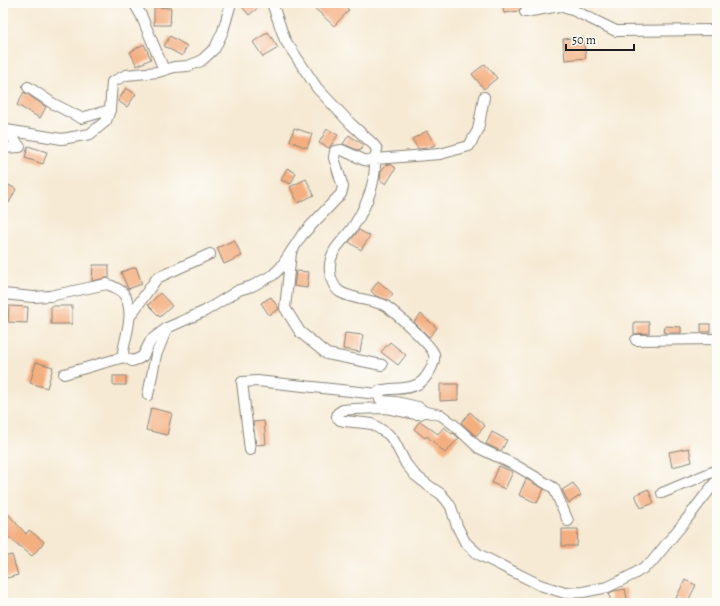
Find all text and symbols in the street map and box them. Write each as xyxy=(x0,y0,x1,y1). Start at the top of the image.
scale bar xyxy=(566,26,634,52)
text: 50 m xyxy=(572,32,596,48)

